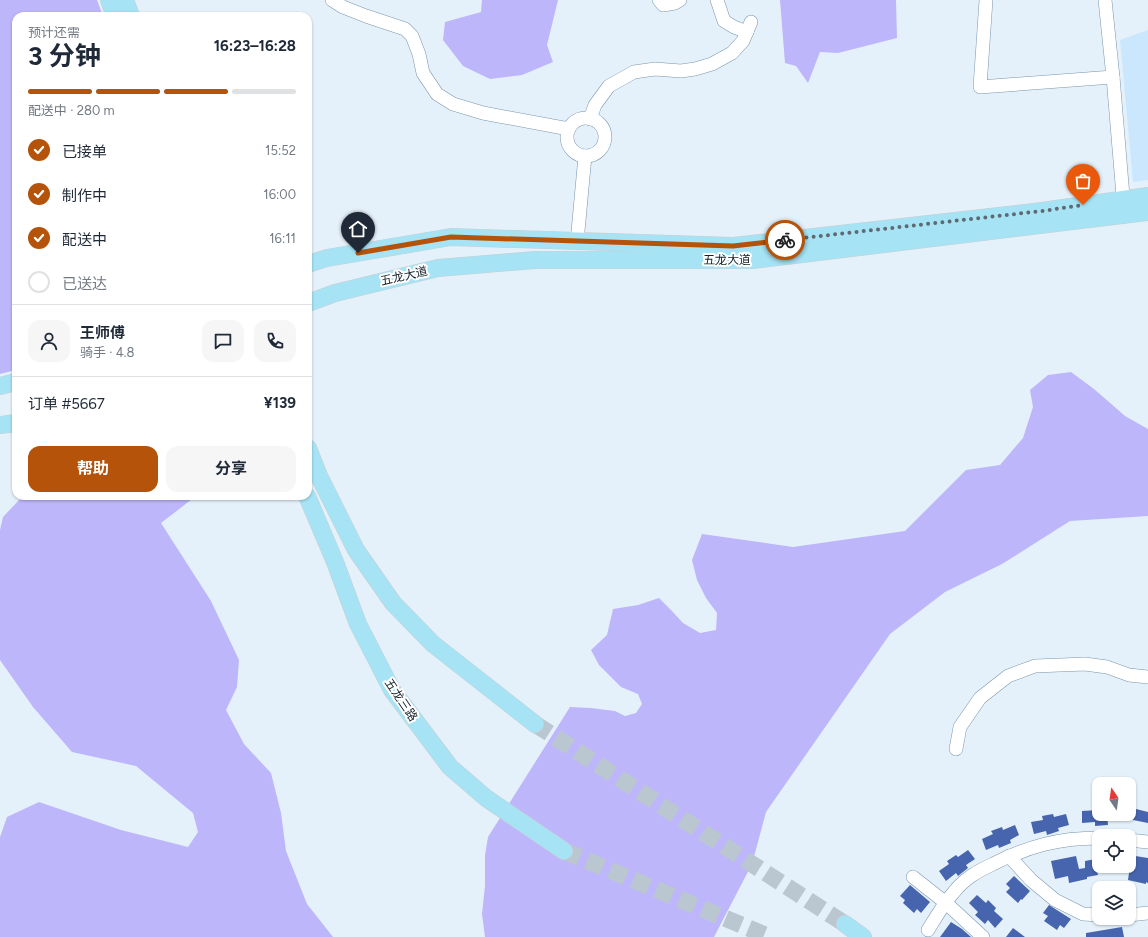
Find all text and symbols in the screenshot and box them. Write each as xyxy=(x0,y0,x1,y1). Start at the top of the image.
text: 预计还需 xyxy=(28,25,80,40)
text: 16:23–16:28 xyxy=(214,37,296,55)
text: 3 分钟 xyxy=(28,40,101,72)
text: 配送中 · 280 m xyxy=(28,103,115,118)
icon: check xyxy=(28,139,50,161)
text: 已接单 xyxy=(62,143,107,161)
text: 15:52 xyxy=(265,143,296,158)
pin xyxy=(1066,164,1100,205)
icon: bag xyxy=(1072,170,1094,192)
icon: check xyxy=(28,183,50,205)
text: 制作中 xyxy=(62,187,107,205)
text: 16:00 xyxy=(263,187,296,202)
pin xyxy=(341,212,375,253)
icon: home xyxy=(347,218,369,240)
courier xyxy=(765,220,805,260)
icon: check xyxy=(28,227,50,249)
icon: bike xyxy=(774,229,796,251)
text: 配送中 xyxy=(62,231,107,249)
text: 16:11 xyxy=(269,231,296,246)
street label: 五龙大道 xyxy=(703,253,751,267)
street label: 五龙大道 xyxy=(379,264,429,288)
text: 已送达 xyxy=(62,275,107,293)
button: person xyxy=(28,320,70,362)
button: chat xyxy=(202,320,244,362)
button: phone xyxy=(254,320,296,362)
text: 王师傅 xyxy=(80,324,125,342)
text: 骑手 · 4.8 xyxy=(80,345,134,360)
text: ¥139 xyxy=(264,394,296,412)
text: 订单 #5667 xyxy=(28,395,105,413)
button: 帮助 xyxy=(28,446,158,492)
button: 分享 xyxy=(166,446,296,492)
street label: 五龙三路 xyxy=(382,676,420,724)
north arrow xyxy=(1092,777,1136,821)
map controls xyxy=(1092,777,1136,925)
button: locate xyxy=(1092,829,1136,873)
button: layers xyxy=(1092,881,1136,925)

